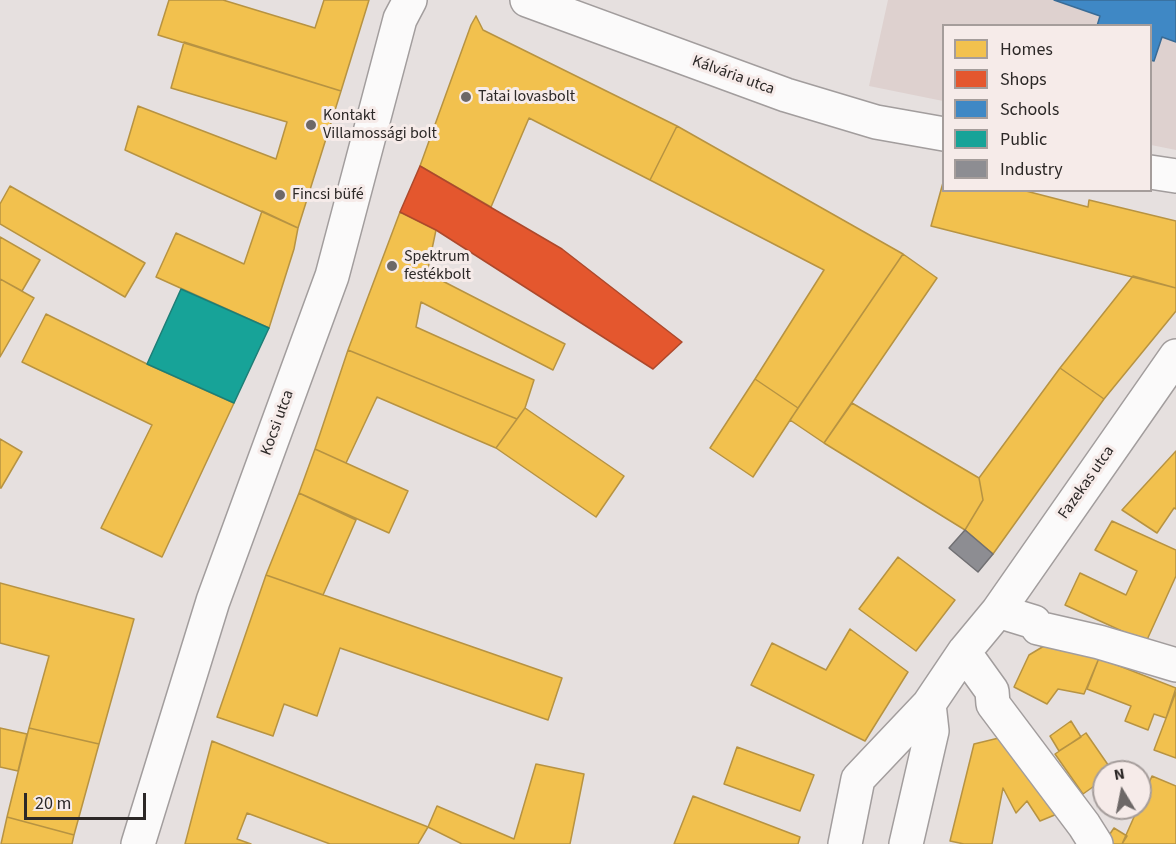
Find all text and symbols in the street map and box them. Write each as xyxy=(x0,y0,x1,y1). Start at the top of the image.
legend xyxy=(942,24,1152,192)
text: Homes xyxy=(1000,37,1053,62)
street label: Kálvária utca xyxy=(689,52,777,100)
text: Shops xyxy=(1000,67,1047,92)
place label: Tatai lovasbolt xyxy=(478,87,575,107)
marker: Tatai lovasbolt xyxy=(459,90,473,104)
text: Schools xyxy=(1000,97,1059,122)
place label: Kontakt Villamossági bolt xyxy=(323,106,437,144)
marker: Kontakt Villamossági bolt xyxy=(304,118,318,132)
text: Public xyxy=(1000,127,1047,152)
text: Industry xyxy=(1000,157,1063,182)
place label: Fincsi büfé xyxy=(292,185,364,205)
marker: Fincsi büfé xyxy=(273,188,287,202)
place label: Spektrum festékbolt xyxy=(404,247,471,285)
marker: Spektrum festékbolt xyxy=(385,259,399,273)
street label: Kocsi utca xyxy=(257,388,299,458)
street label: Fazekas utca xyxy=(1055,443,1119,523)
north arrow xyxy=(1092,760,1152,820)
text: N xyxy=(1112,762,1126,786)
scale bar xyxy=(27,781,148,819)
text: 20 m xyxy=(35,791,71,816)

